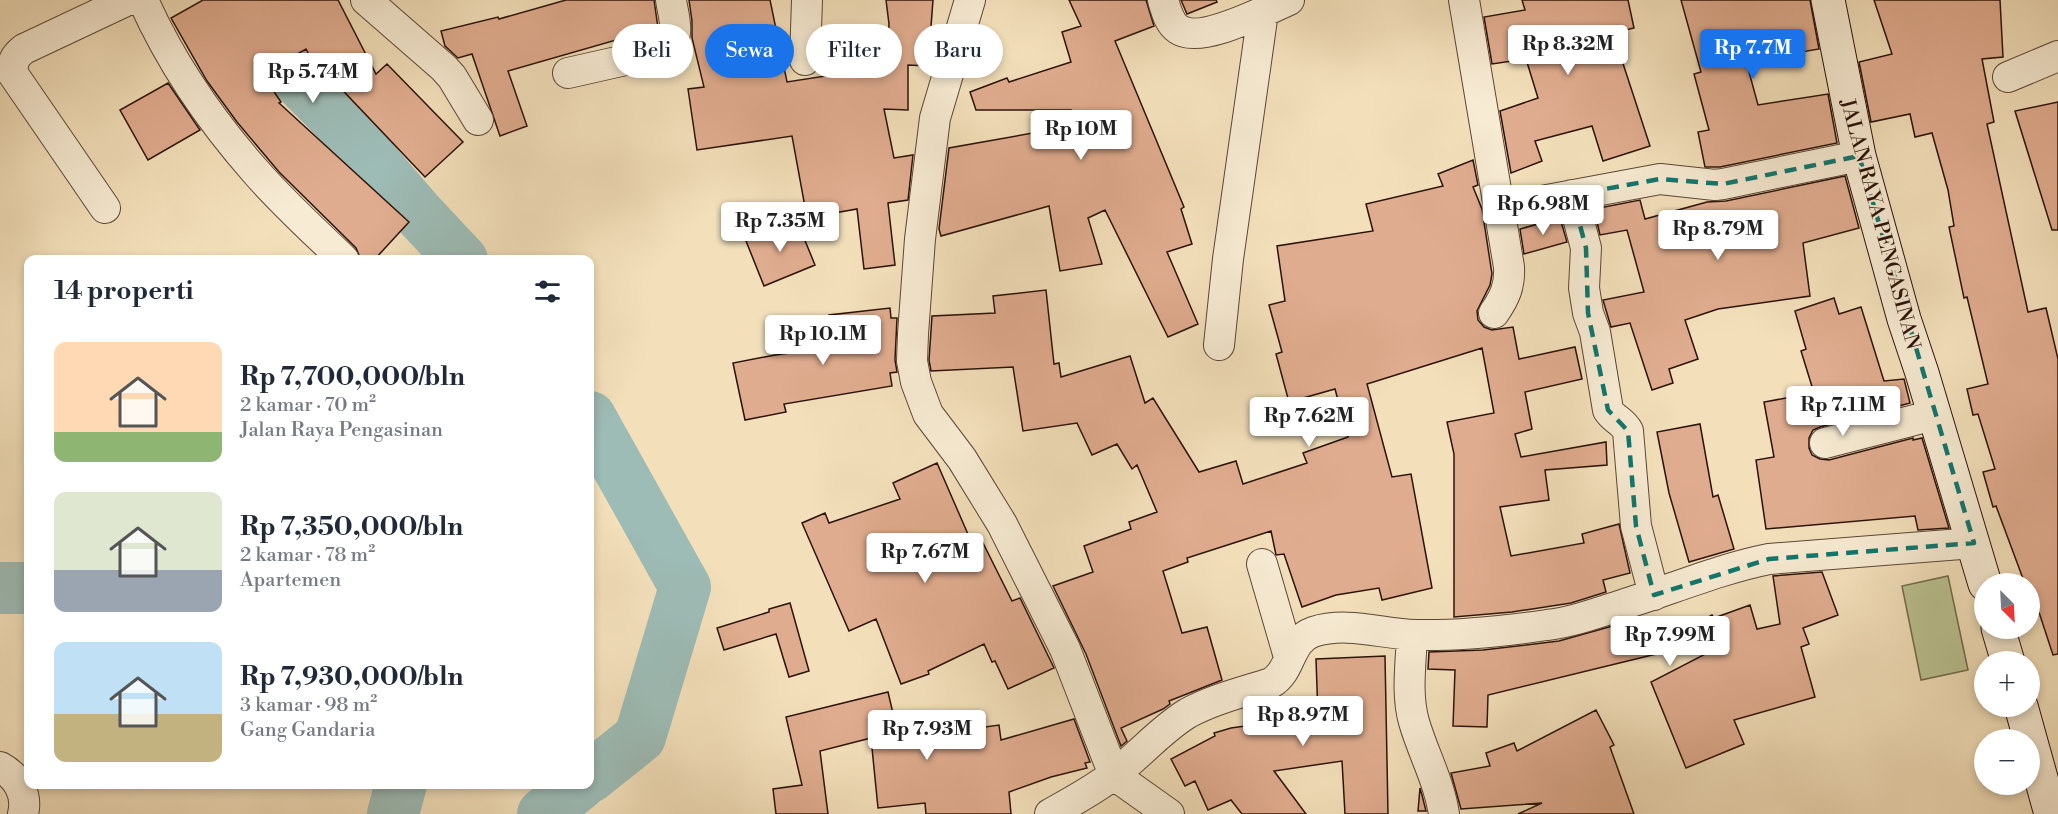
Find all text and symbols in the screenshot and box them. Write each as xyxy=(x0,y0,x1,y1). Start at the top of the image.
chip: Beli xyxy=(612,24,693,78)
chip: Sewa xyxy=(705,24,794,78)
chip: Filter xyxy=(806,24,902,78)
chip: Baru xyxy=(914,24,1003,78)
pin: Rp 8.32M xyxy=(1506,25,1630,76)
pin: Rp 7.7M xyxy=(1698,29,1808,80)
text: Rp 8.32M xyxy=(1522,32,1614,57)
text: Rp 7.7M xyxy=(1714,36,1792,61)
pin: Rp 5.74M xyxy=(251,53,375,104)
text: Rp 5.74M xyxy=(267,60,359,85)
street label: JALAN RAYA PENGASINAN xyxy=(1834,95,1925,353)
pin: Rp 10M xyxy=(1032,110,1130,161)
text: Rp 10M xyxy=(1045,117,1117,142)
pin: Rp 6.98M xyxy=(1481,185,1605,236)
text: Rp 6.98M xyxy=(1497,192,1589,217)
pin: Rp 7.35M xyxy=(718,202,842,253)
text: Rp 7.35M xyxy=(735,209,825,234)
pin: Rp 8.79M xyxy=(1656,210,1780,261)
text: Rp 8.79M xyxy=(1672,217,1764,242)
text: 14 properti xyxy=(54,275,193,307)
icon: filters xyxy=(531,275,564,308)
pin: Rp 10.1M xyxy=(761,315,885,366)
text: Rp 10.1M xyxy=(779,322,867,347)
text: Rp 7,700,000/bln xyxy=(240,361,465,393)
icon: home xyxy=(102,366,174,438)
pin: Rp 7.11M xyxy=(1781,386,1905,437)
text: 2 kamar · 70 m² xyxy=(240,393,376,418)
text: Rp 7.11M xyxy=(1800,393,1886,418)
pin: Rp 7.62M xyxy=(1247,397,1371,448)
text: Rp 7.62M xyxy=(1264,404,1354,429)
text: Jalan Raya Pengasinan xyxy=(240,418,443,443)
text: Rp 7,350,000/bln xyxy=(240,511,463,543)
icon: home xyxy=(102,516,174,588)
pin: Rp 7.67M xyxy=(863,533,987,584)
text: Rp 7.67M xyxy=(881,540,970,565)
text: 2 kamar · 78 m² xyxy=(240,543,375,568)
text: Apartemen xyxy=(240,568,341,593)
north arrow xyxy=(1974,573,2040,639)
map controls xyxy=(1974,573,2040,795)
pin: Rp 7.99M xyxy=(1608,616,1732,667)
text: Rp 7.99M xyxy=(1625,623,1715,648)
button: + xyxy=(1974,651,2040,717)
text: Rp 7,930,000/bln xyxy=(240,661,464,693)
icon: home xyxy=(102,666,174,738)
text: 3 kamar · 98 m² xyxy=(240,693,377,718)
pin: Rp 8.97M xyxy=(1241,696,1365,747)
text: Rp 8.97M xyxy=(1257,703,1349,728)
pin: Rp 7.93M xyxy=(865,710,989,761)
text: Rp 7.93M xyxy=(882,717,972,742)
text: Gang Gandaria xyxy=(240,718,375,743)
button: − xyxy=(1974,729,2040,795)

